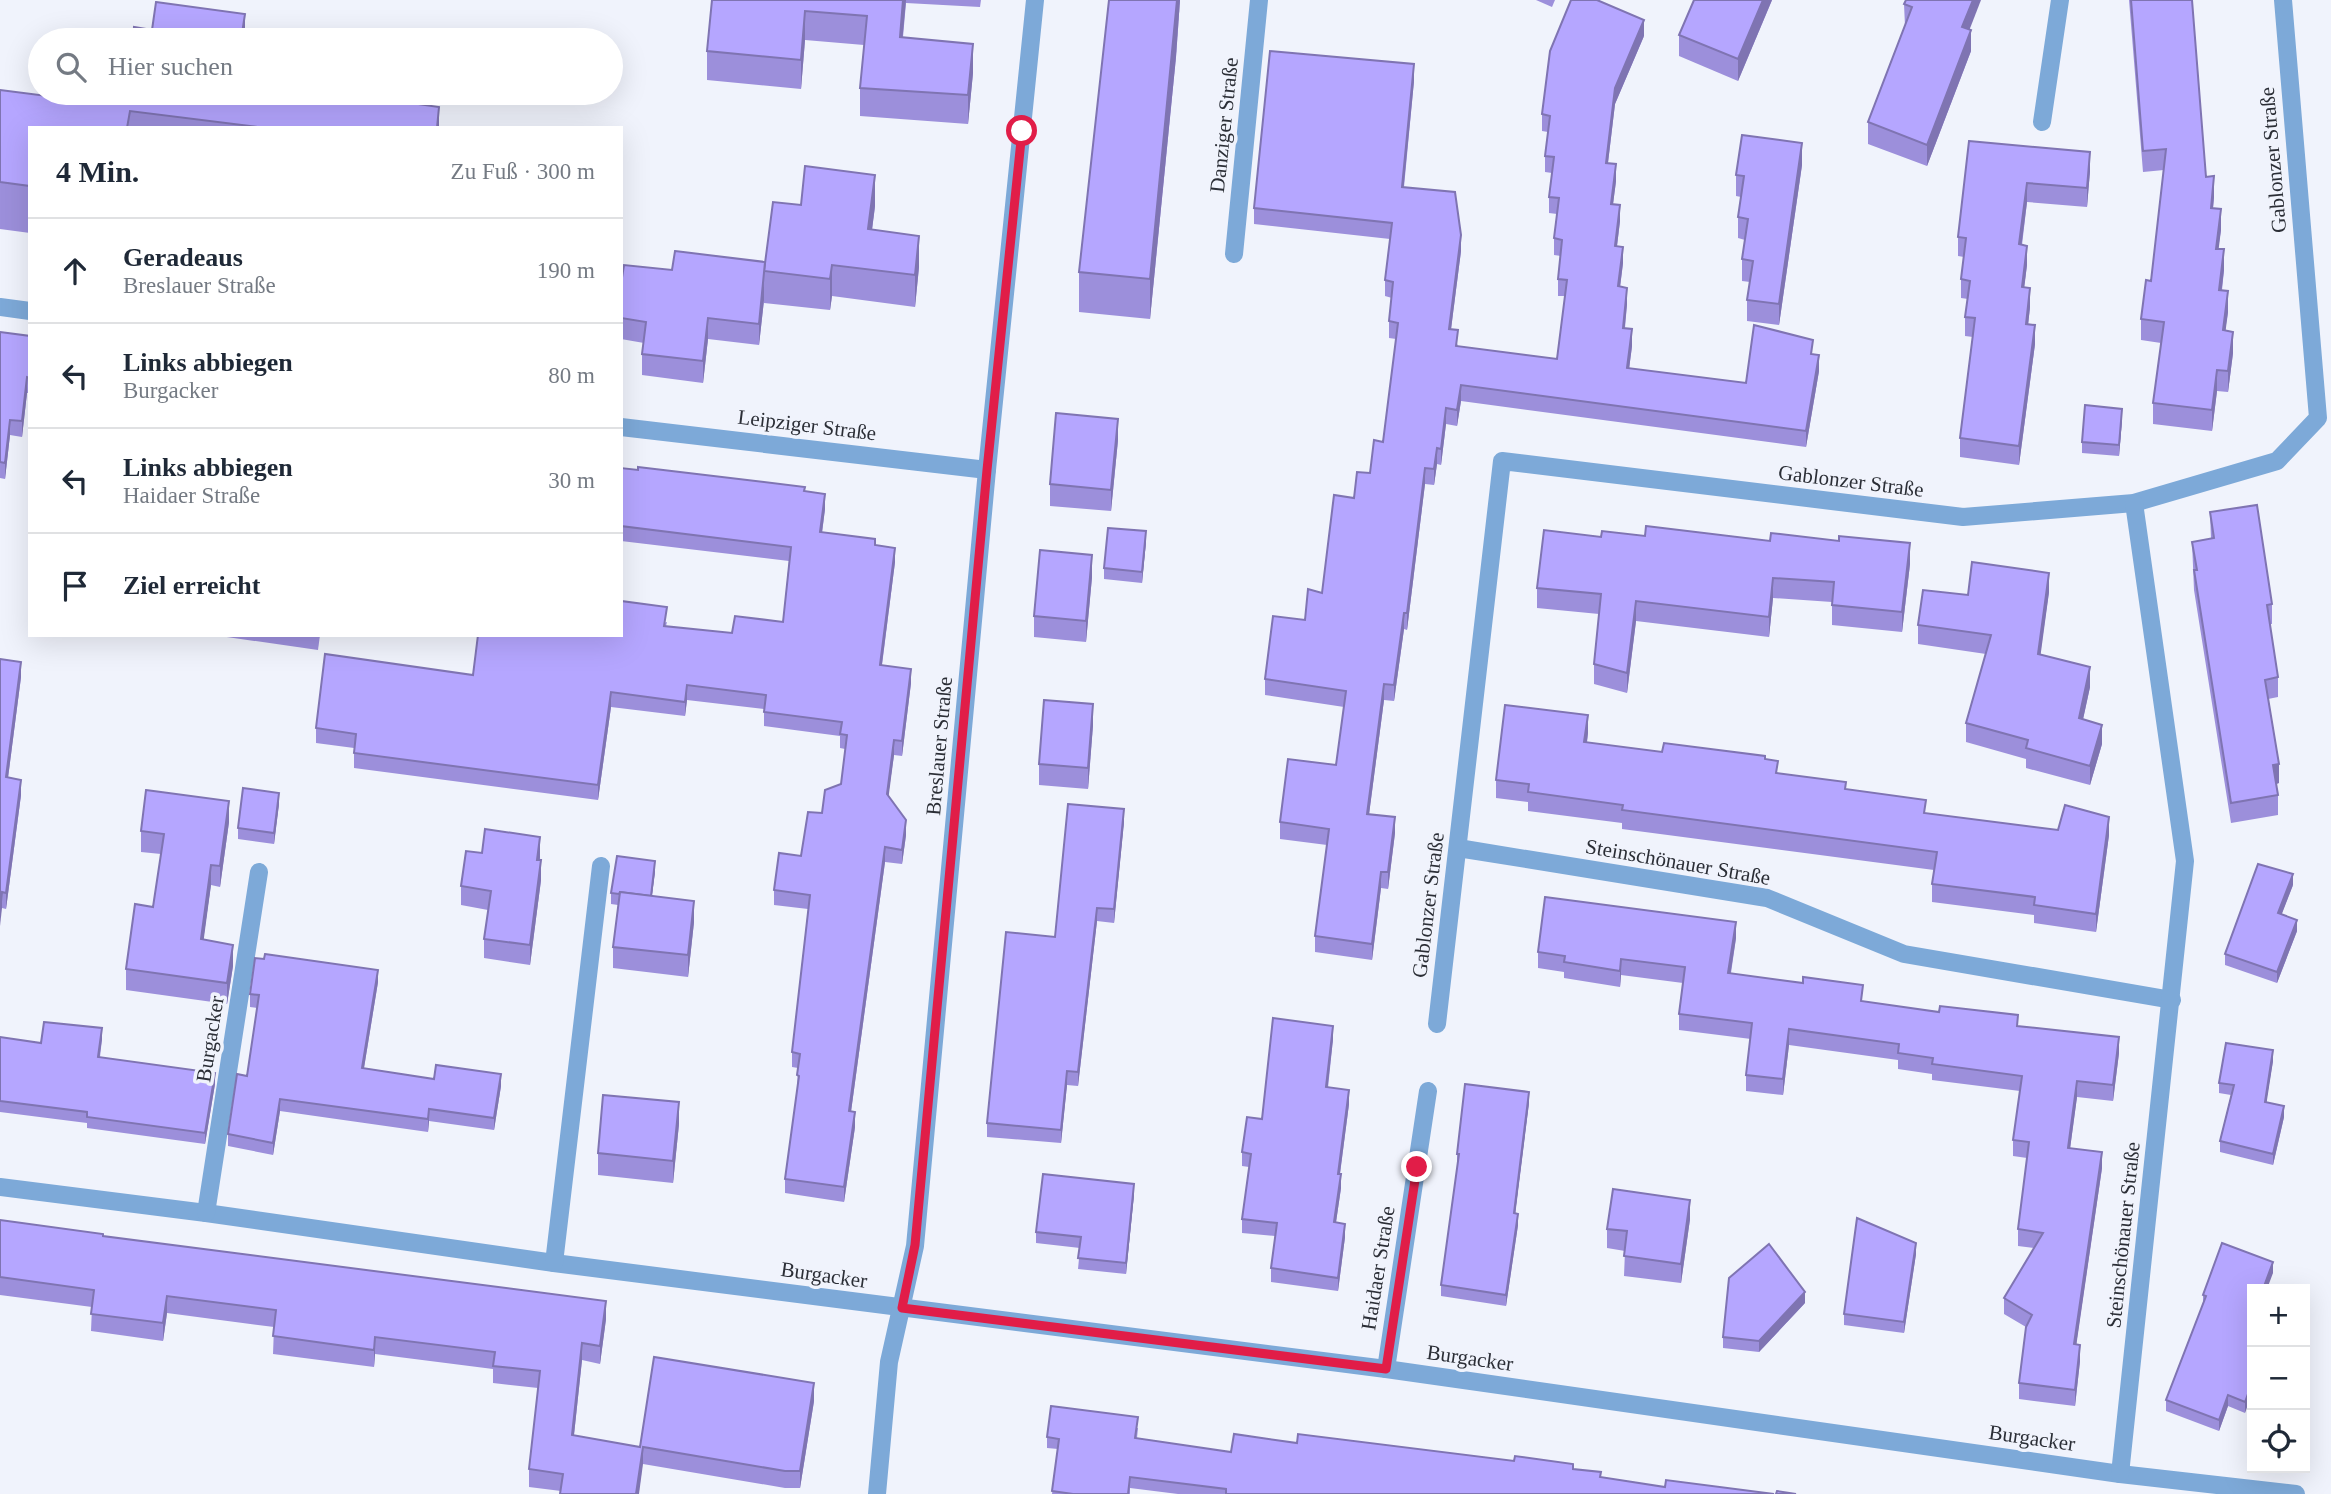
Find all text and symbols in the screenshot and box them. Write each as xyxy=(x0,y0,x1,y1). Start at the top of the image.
search box xyxy=(28,28,623,105)
icon: search xyxy=(52,48,90,86)
text: Hier suchen xyxy=(108,52,233,81)
street label: Danziger Straße xyxy=(1205,56,1243,194)
street label: Gablonzer Straße xyxy=(2255,86,2291,234)
route start xyxy=(1006,115,1037,146)
text: 4 Min. xyxy=(56,155,139,188)
text: Zu Fuß · 300 m xyxy=(451,159,595,184)
text: Geradeaus xyxy=(123,243,243,272)
icon: ahead xyxy=(56,252,94,290)
text: 190 m xyxy=(537,258,595,283)
text: Breslauer Straße xyxy=(123,273,276,298)
text: Links abbiegen xyxy=(123,348,293,377)
icon: left xyxy=(56,357,94,395)
text: 80 m xyxy=(548,363,595,388)
text: Burgacker xyxy=(123,378,218,403)
street label: Leipziger Straße xyxy=(736,405,878,445)
text: Links abbiegen xyxy=(123,453,293,482)
street label: Gablonzer Straße xyxy=(1777,460,1925,502)
icon: left xyxy=(56,462,94,500)
text: 30 m xyxy=(548,468,595,493)
text: Haidaer Straße xyxy=(123,483,260,508)
icon: arrive xyxy=(56,567,94,605)
text: Ziel erreicht xyxy=(123,571,260,600)
street label: Breslauer Straße xyxy=(921,676,957,816)
street label: Gablonzer Straße xyxy=(1407,831,1449,979)
street label: Steinschönauer Straße xyxy=(1584,834,1772,890)
street label: Burgacker xyxy=(191,994,229,1084)
street label: Steinschönauer Straße xyxy=(2101,1141,2145,1329)
route end xyxy=(1401,1151,1432,1182)
street label: Haidaer Straße xyxy=(1356,1204,1400,1332)
street label: Burgacker xyxy=(779,1257,869,1293)
map controls xyxy=(2247,1284,2310,1473)
button: + xyxy=(2247,1284,2310,1347)
street label: Burgacker xyxy=(1425,1340,1515,1376)
button: − xyxy=(2247,1347,2310,1410)
button: locate xyxy=(2247,1410,2310,1473)
street label: Burgacker xyxy=(1987,1420,2077,1456)

